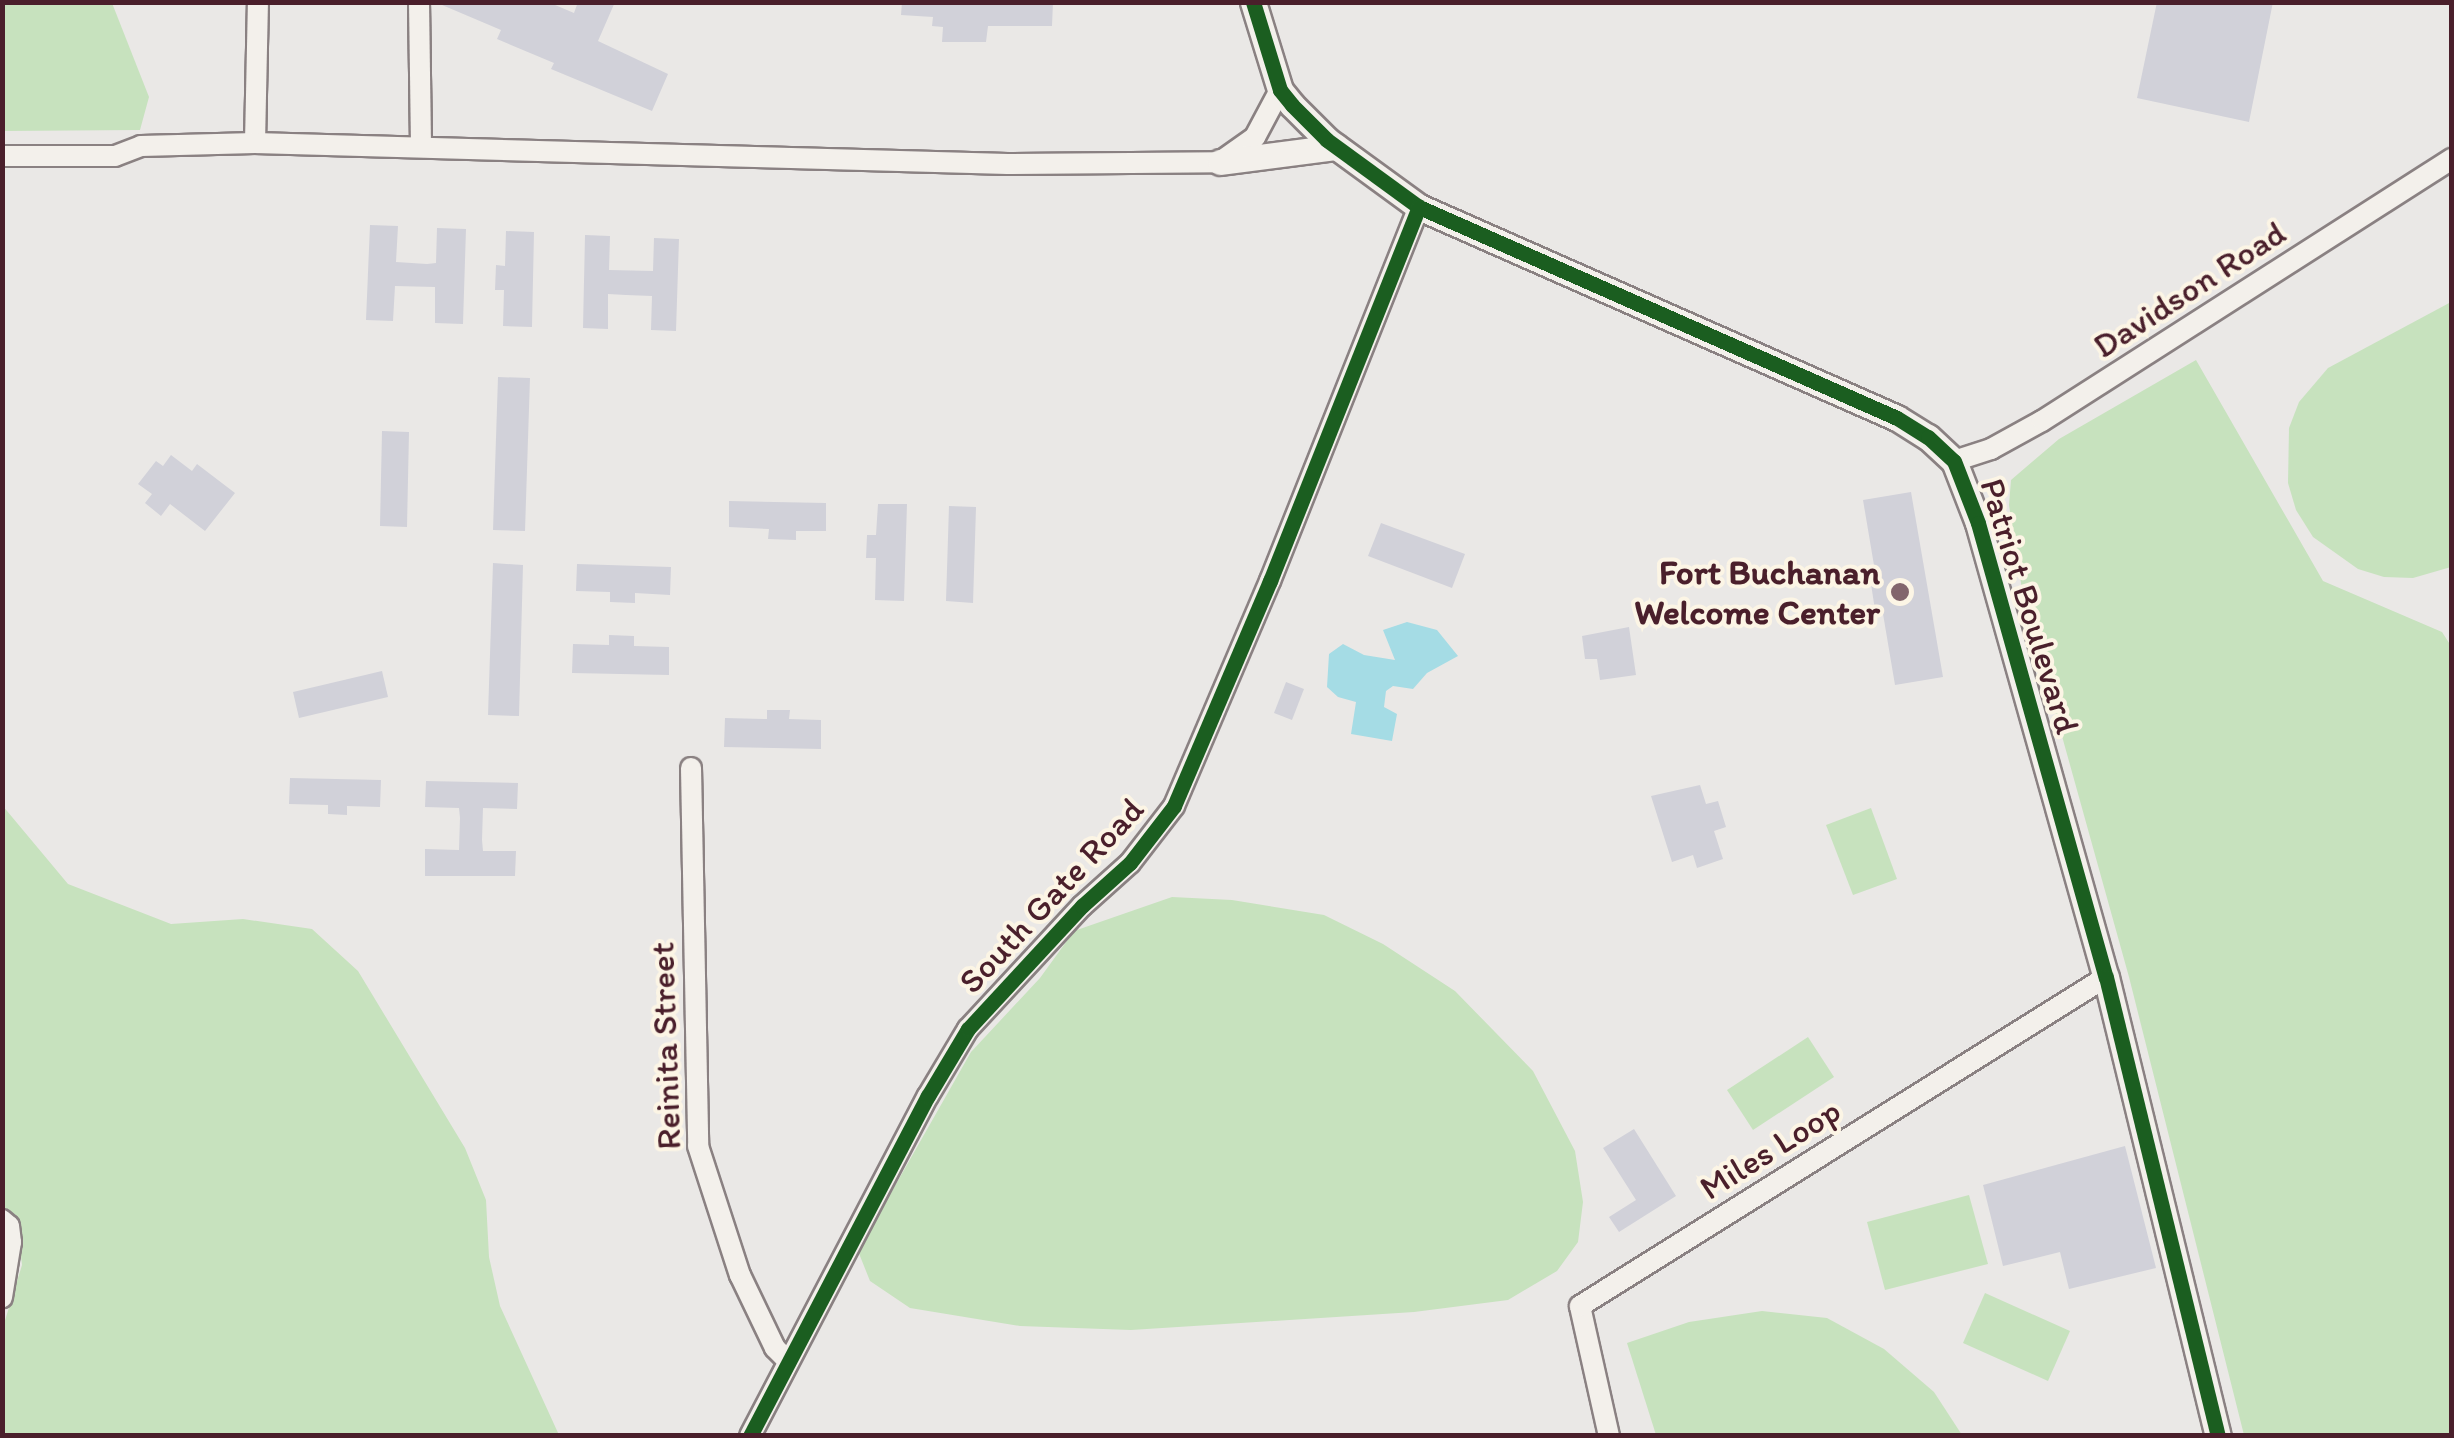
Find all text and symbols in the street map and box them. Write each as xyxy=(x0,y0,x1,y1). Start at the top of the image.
street label: Davidson Road xyxy=(2085,211,2293,367)
street label: Patriot Boulevard xyxy=(1971,473,2089,739)
place label: Fort Buchanan Welcome Center xyxy=(1634,551,1880,633)
marker: Fort Buchanan Welcome Center xyxy=(1889,581,1911,603)
street label: South Gate Road xyxy=(950,789,1152,1001)
street label: Reinita Street xyxy=(640,942,690,1150)
street label: Miles Loop xyxy=(1692,1089,1848,1209)

